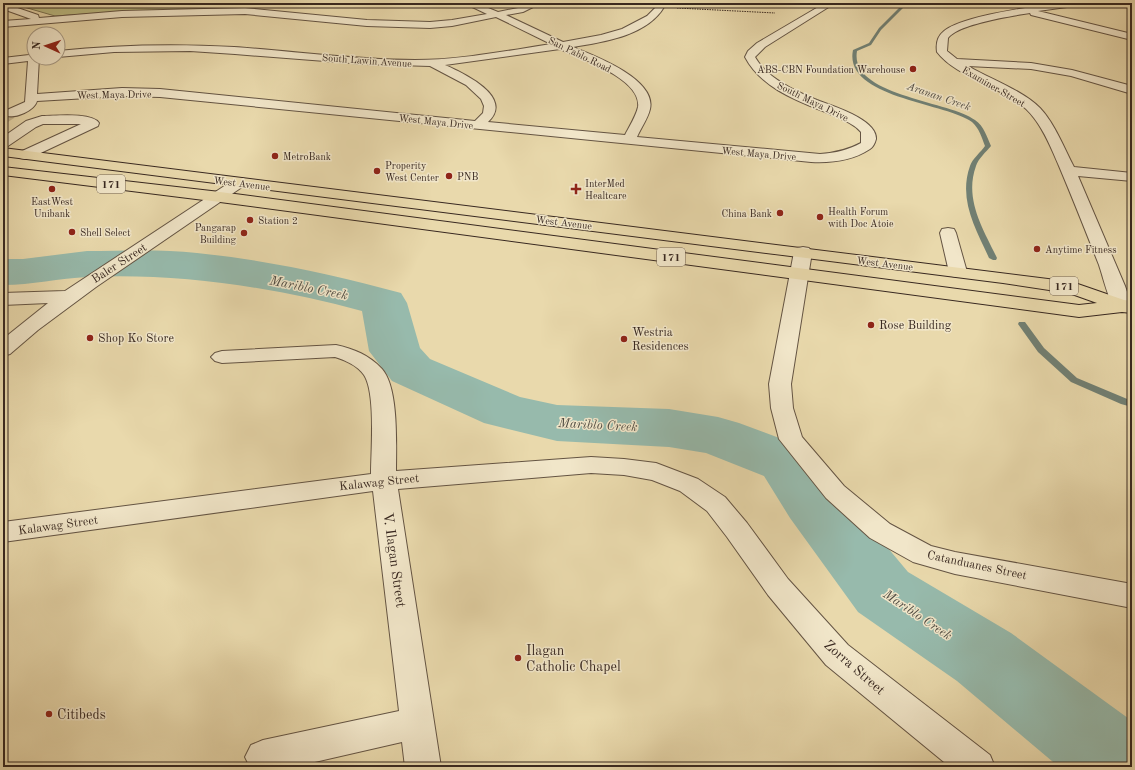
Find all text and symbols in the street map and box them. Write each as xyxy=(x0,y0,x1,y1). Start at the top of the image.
north arrow xyxy=(26,26,66,66)
street label: San Pablo Road xyxy=(547,35,613,74)
text: N xyxy=(32,40,43,50)
street label: South Lawin Avenue xyxy=(322,53,413,69)
marker: ABS-CBN Foundation Warehouse xyxy=(908,64,918,74)
place label: ABS-CBN Foundation Warehouse xyxy=(757,65,905,75)
street label: Examiner Street xyxy=(960,65,1027,109)
street label: South Maya Drive xyxy=(775,80,850,124)
water label: Aranan Creek xyxy=(904,81,972,114)
street label: West Maya Drive xyxy=(76,89,152,101)
street label: West Maya Drive xyxy=(398,113,474,131)
street label: West Maya Drive xyxy=(721,146,797,162)
marker: MetroBank xyxy=(270,151,280,161)
place label: MetroBank xyxy=(283,152,331,162)
place label: Properity West Center xyxy=(385,161,439,183)
marker: Properity West Center xyxy=(372,166,382,176)
marker: PNB xyxy=(444,171,454,181)
place label: PNB xyxy=(457,172,479,182)
road number: 171 xyxy=(97,175,125,193)
street label: West Avenue xyxy=(213,176,271,192)
place label: InterMed Healtcare xyxy=(585,179,627,201)
marker: InterMed Healtcare xyxy=(570,183,582,195)
marker: EastWest Unibank xyxy=(47,184,57,194)
place label: EastWest Unibank xyxy=(31,197,73,219)
place label: Health Forum with Doc Atoie xyxy=(828,207,894,229)
marker: China Bank xyxy=(775,208,785,218)
place label: China Bank xyxy=(722,209,772,219)
marker: Health Forum with Doc Atoie xyxy=(815,212,825,222)
marker: Station 2 xyxy=(245,215,255,225)
street label: West Avenue xyxy=(535,215,593,231)
place label: Station 2 xyxy=(258,216,298,226)
place label: Pangarap Building xyxy=(195,223,237,245)
marker: Shell Select xyxy=(67,227,77,237)
place label: Shell Select xyxy=(80,228,131,238)
marker: Pangarap Building xyxy=(239,228,249,238)
street label: Baler Street xyxy=(90,242,149,286)
marker: Anytime Fitness xyxy=(1032,244,1042,254)
place label: Anytime Fitness xyxy=(1045,245,1117,255)
road number: 171 xyxy=(657,248,685,266)
street label: West Avenue xyxy=(856,256,914,272)
water label: Mariblo Creek xyxy=(267,274,349,302)
road number: 171 xyxy=(1050,277,1078,295)
marker: Rose Building xyxy=(866,320,876,330)
place label: Rose Building xyxy=(879,320,952,332)
place label: Westria Residences xyxy=(632,327,689,353)
marker: Shop Ko Store xyxy=(85,333,95,343)
place label: Shop Ko Store xyxy=(98,333,174,345)
marker: Westria Residences xyxy=(619,334,629,344)
water label: Mariblo Creek xyxy=(557,417,638,434)
street label: Kalawag Street xyxy=(339,473,420,493)
street label: V. Ilagan Street xyxy=(380,512,408,609)
street label: Kalawag Street xyxy=(18,514,99,538)
street label: Catanduanes Street xyxy=(926,550,1028,582)
water label: Mariblo Creek xyxy=(880,587,954,643)
street label: Zorra Street xyxy=(821,638,887,698)
place label: Ilagan Catholic Chapel xyxy=(526,644,621,674)
marker: Ilagan Catholic Chapel xyxy=(513,653,523,663)
place label: Citibeds xyxy=(57,708,106,722)
marker: Citibeds xyxy=(44,709,54,719)

